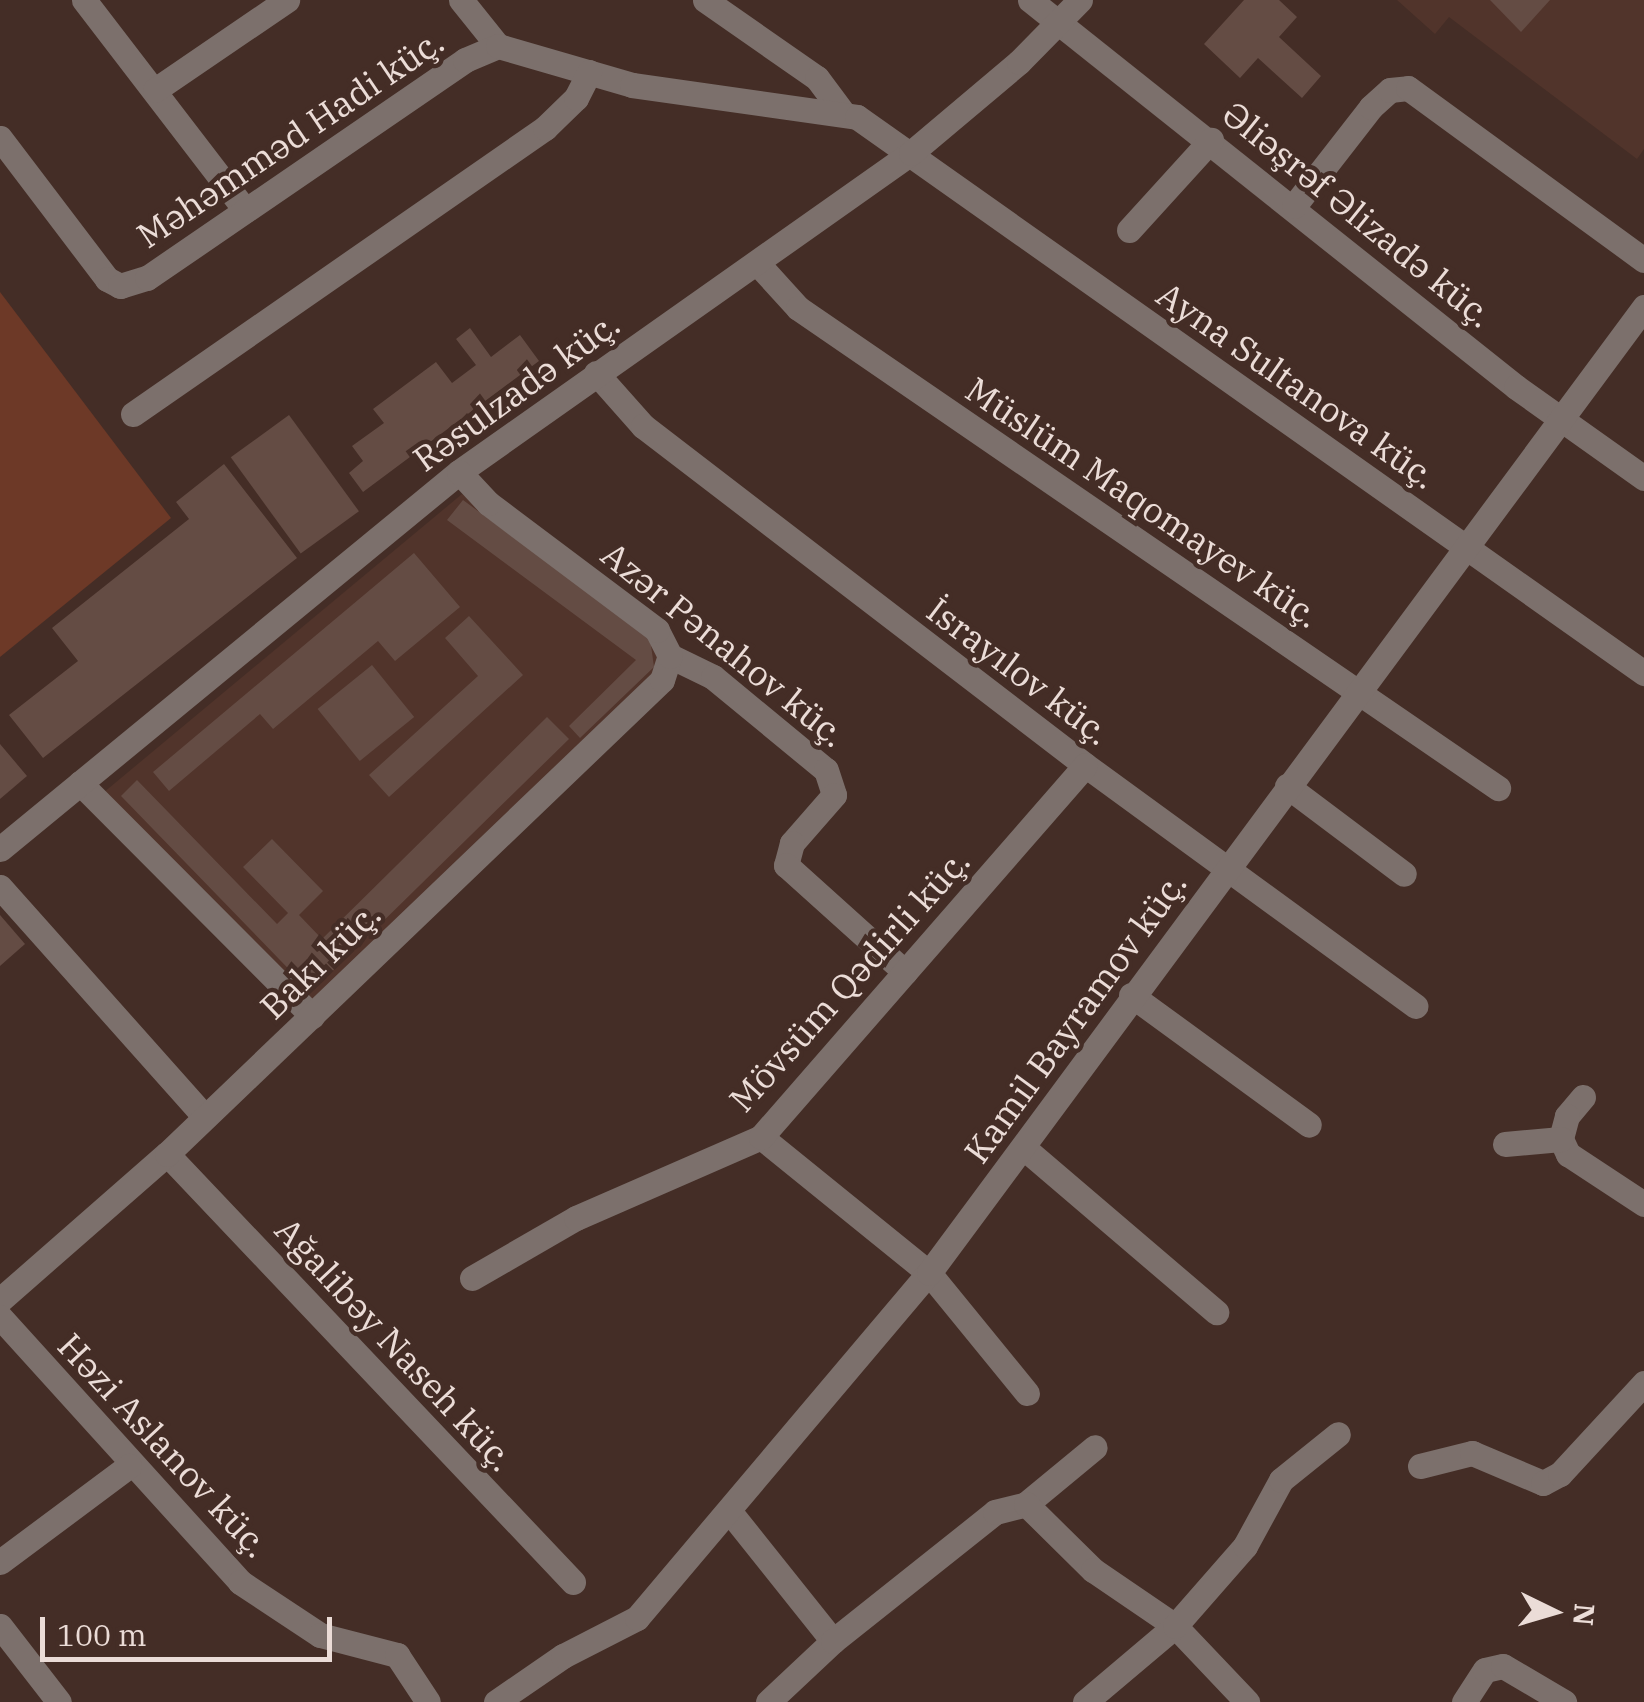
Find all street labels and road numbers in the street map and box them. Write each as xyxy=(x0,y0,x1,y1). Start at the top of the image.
street label: Məhəmməd Hadi küç. xyxy=(129,20,451,256)
street label: Əliəşrəf Əlizadə küç. xyxy=(1214,92,1502,336)
street label: Ayna Sultanova küç. xyxy=(1149,273,1445,497)
street label: Rəsulzadə küç. xyxy=(405,302,627,480)
street label: Müslüm Maqomayev küç. xyxy=(958,368,1328,636)
street label: Azər Pənahov küç. xyxy=(593,533,855,755)
street label: İsrayılov küç. xyxy=(919,589,1119,753)
street label: Mövsüm Qədirli küç. xyxy=(720,840,978,1120)
street label: Kamil Bayramov küç. xyxy=(955,863,1195,1171)
street label: Bakı küç. xyxy=(251,893,389,1027)
street label: Ağalibəy Naseh küç. xyxy=(267,1209,523,1479)
street label: Həzi Aslanov küç. xyxy=(50,1324,278,1566)

